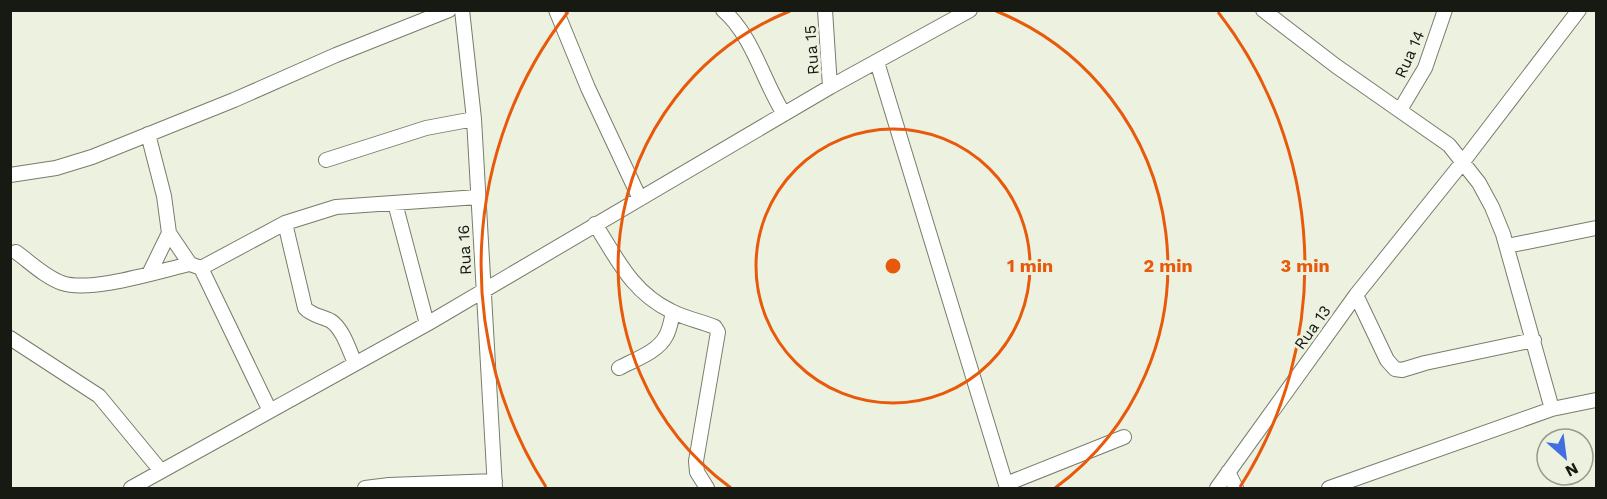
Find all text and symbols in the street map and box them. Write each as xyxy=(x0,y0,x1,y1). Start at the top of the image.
street label: Rua 15 xyxy=(800,25,823,75)
street label: Rua 14 xyxy=(1391,27,1428,81)
street label: Rua 16 xyxy=(454,224,475,276)
text: 1 min xyxy=(1007,255,1053,276)
text: 2 min xyxy=(1143,255,1193,276)
text: 3 min xyxy=(1280,255,1330,276)
centre of rings xyxy=(883,256,903,276)
street label: Rua 13 xyxy=(1290,302,1335,353)
north arrow xyxy=(1535,427,1595,487)
text: N xyxy=(1562,459,1582,481)

